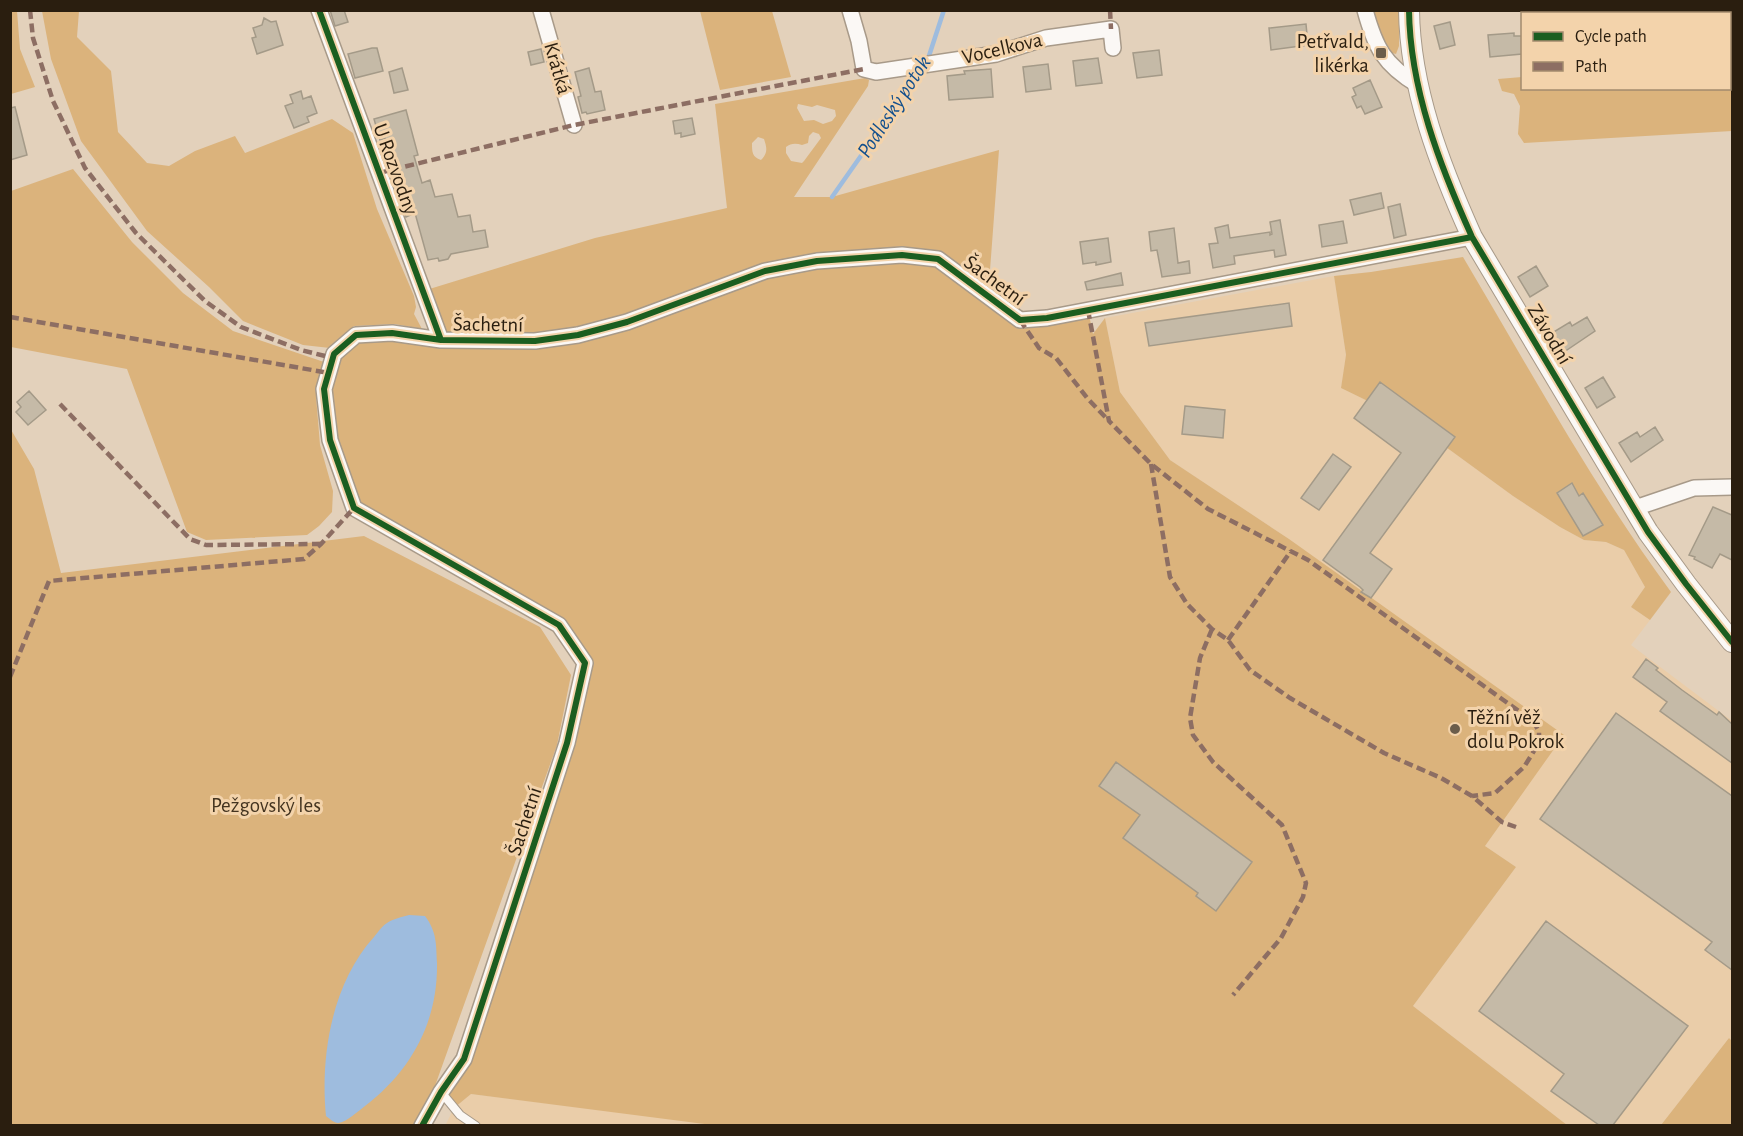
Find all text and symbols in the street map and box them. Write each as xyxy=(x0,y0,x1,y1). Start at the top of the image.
legend xyxy=(1521,12,1731,90)
text: Cycle path xyxy=(1575,28,1647,46)
street label: Vocelkova xyxy=(960,29,1045,68)
place label: Petřvald, likérka xyxy=(1296,31,1369,76)
street label: Krátká xyxy=(540,40,575,97)
marker: Petřvald, likérka xyxy=(1374,46,1388,60)
water label: Podleský potok xyxy=(853,52,936,162)
text: Path xyxy=(1575,58,1607,76)
street label: U Rozvodny xyxy=(369,121,422,218)
street label: Šachetní xyxy=(960,250,1031,310)
street label: Závodní xyxy=(1524,300,1576,369)
street label: Šachetní xyxy=(453,311,524,336)
place label: Těžní věž dolu Pokrok xyxy=(1467,707,1565,752)
marker: Těžní věž dolu Pokrok xyxy=(1448,722,1462,736)
street label: Šachetní xyxy=(502,783,546,858)
park label: Pežgovský les xyxy=(211,795,321,816)

